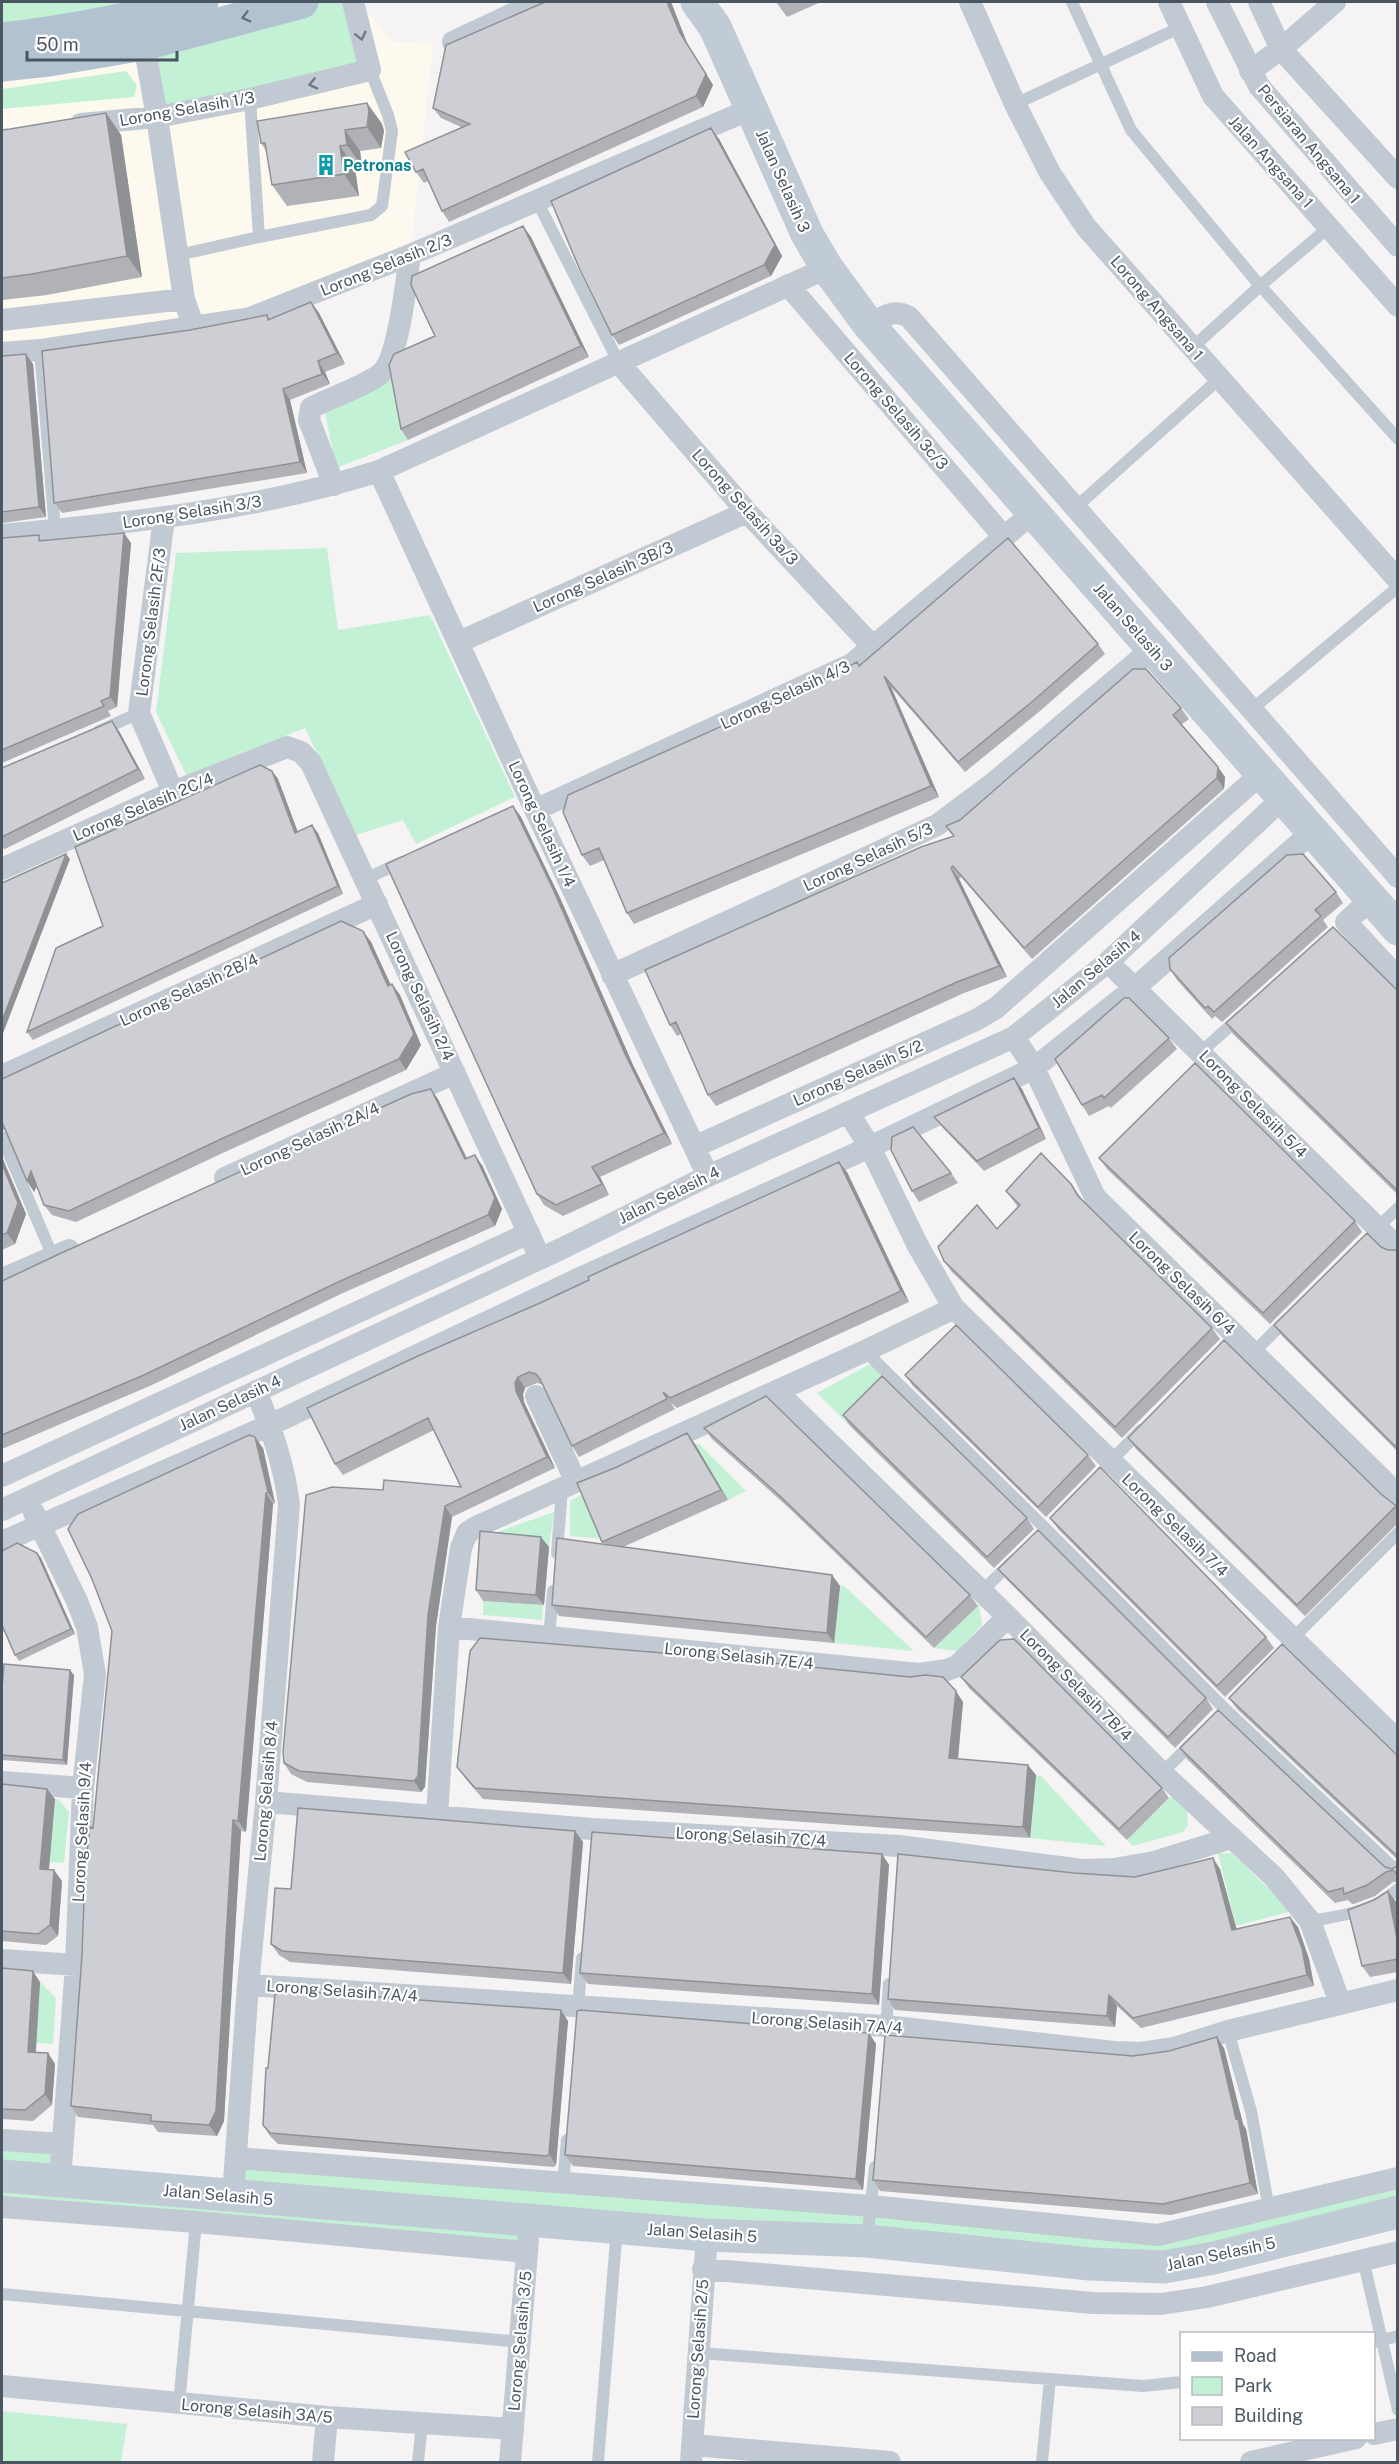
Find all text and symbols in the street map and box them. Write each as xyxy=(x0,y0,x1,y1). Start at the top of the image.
one-way arrow xyxy=(241,10,251,23)
scale bar xyxy=(27,24,177,62)
one-way arrow xyxy=(354,31,367,41)
text: 50 m xyxy=(36,34,79,55)
one-way arrow xyxy=(308,76,318,89)
street label: Persiaran Angsana 1 xyxy=(1254,81,1364,207)
street label: Lorong Selasih 1/3 xyxy=(118,88,256,130)
street label: Jalan Angsana 1 xyxy=(1225,112,1317,212)
street label: Jalan Selasih 3 xyxy=(752,127,814,235)
building icon: Petronas xyxy=(314,153,338,177)
place label: Petronas xyxy=(343,156,411,175)
street label: Lorong Selasih 2/3 xyxy=(318,230,454,300)
street label: Lorong Angsana 1 xyxy=(1107,252,1207,364)
street label: Lorong Selasih 3c/3 xyxy=(840,348,952,474)
street label: Lorong Selasih 3a/3 xyxy=(688,445,802,569)
street label: Lorong Selasih 3/3 xyxy=(121,492,263,532)
street label: Lorong Selasih 3B/3 xyxy=(530,538,676,616)
street label: Lorong Selasih 2F/3 xyxy=(132,547,170,697)
street label: Jalan Selasih 3 xyxy=(1090,579,1176,675)
street label: Lorong Selasih 4/3 xyxy=(717,657,853,733)
street label: Lorong Selasih 1/4 xyxy=(504,758,580,890)
street label: Lorong Selasih 2C/4 xyxy=(70,769,216,845)
street label: Lorong Selasih 5/3 xyxy=(800,819,936,895)
street label: Jalan Selasih 4 xyxy=(1048,926,1144,1012)
street label: Lorong Selasih 2/4 xyxy=(382,929,458,1063)
street label: Lorong Selasih 2B/4 xyxy=(117,950,261,1030)
street label: Lorong Selasih 5/2 xyxy=(790,1036,926,1110)
street label: Lorong Selasiih 5/4 xyxy=(1195,1046,1311,1162)
street label: Lorong Selasih 2A/4 xyxy=(237,1098,383,1180)
street label: Jalan Selasih 4 xyxy=(615,1162,723,1228)
street label: Lorong Selasih 6/4 xyxy=(1125,1227,1239,1339)
street label: Jalan Selasih 4 xyxy=(176,1371,284,1435)
street label: Lorong Selasih 7/4 xyxy=(1118,1470,1232,1580)
street label: Lorong Selasih 7B/4 xyxy=(1016,1625,1136,1745)
street label: Lorong Selasih 7E/4 xyxy=(663,1639,815,1673)
street label: Lorong Selasih 8/4 xyxy=(250,1720,282,1862)
street label: Lorong Selasih 9/4 xyxy=(69,1761,95,1903)
street label: Lorong Selasih 7C/4 xyxy=(675,1824,827,1850)
street label: Lorong Selasih 7A/4 xyxy=(266,1976,418,2006)
street label: Lorong Selasih 7A/4 xyxy=(751,2008,903,2038)
street label: Jalan Selasih 5 xyxy=(162,2181,274,2209)
street label: Jalan Selasih 5 xyxy=(646,2220,758,2246)
street label: Jalan Selasih 5 xyxy=(1165,2233,1277,2275)
street label: Lorong Selasih 3/5 xyxy=(504,2270,536,2412)
street label: Lorong Selasih 2/5 xyxy=(684,2278,712,2420)
legend xyxy=(1180,2332,1375,2440)
text: Road xyxy=(1234,2345,1277,2366)
text: Park xyxy=(1234,2375,1272,2396)
street label: Lorong Selasih 3A/5 xyxy=(180,2395,334,2427)
text: Building xyxy=(1234,2405,1303,2426)

